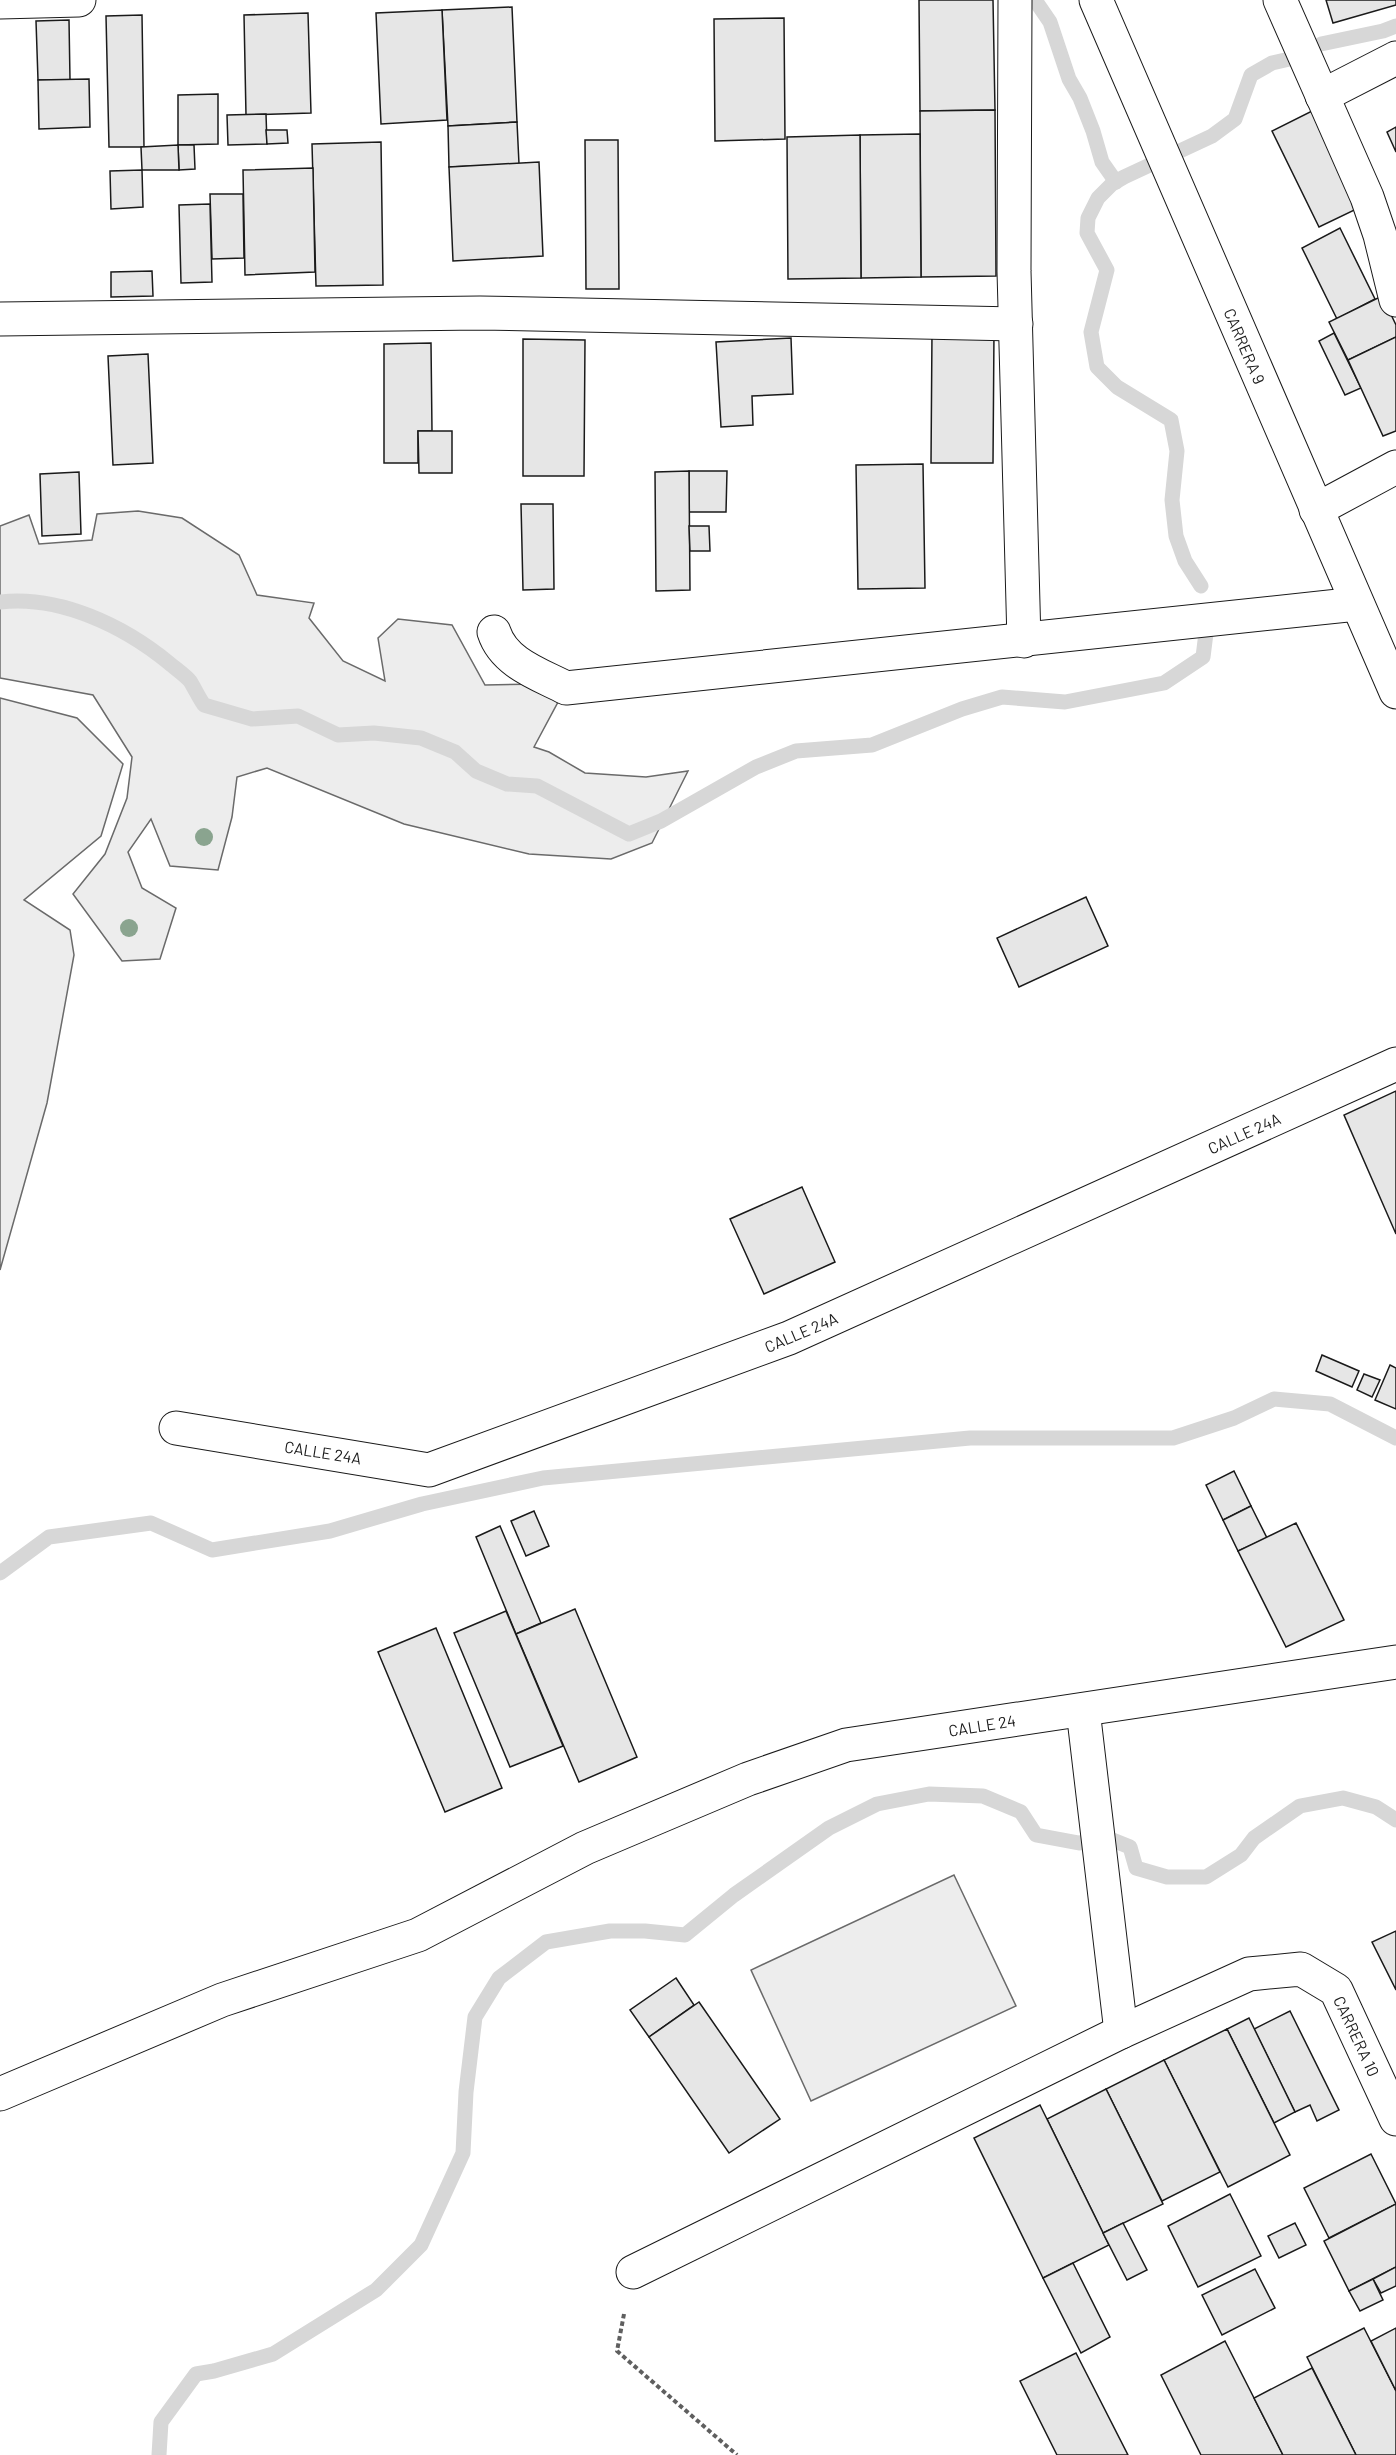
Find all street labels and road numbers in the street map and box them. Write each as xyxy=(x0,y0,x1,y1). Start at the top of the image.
street label: CARRERA 9 xyxy=(1221,305,1269,387)
street label: CALLE 24A xyxy=(1205,1108,1284,1157)
street label: CALLE 24A xyxy=(762,1308,841,1356)
street label: CALLE 24A xyxy=(283,1437,363,1467)
street label: CALLE 24 xyxy=(947,1710,1017,1740)
street label: CARRERA 10 xyxy=(1330,1993,1384,2079)

